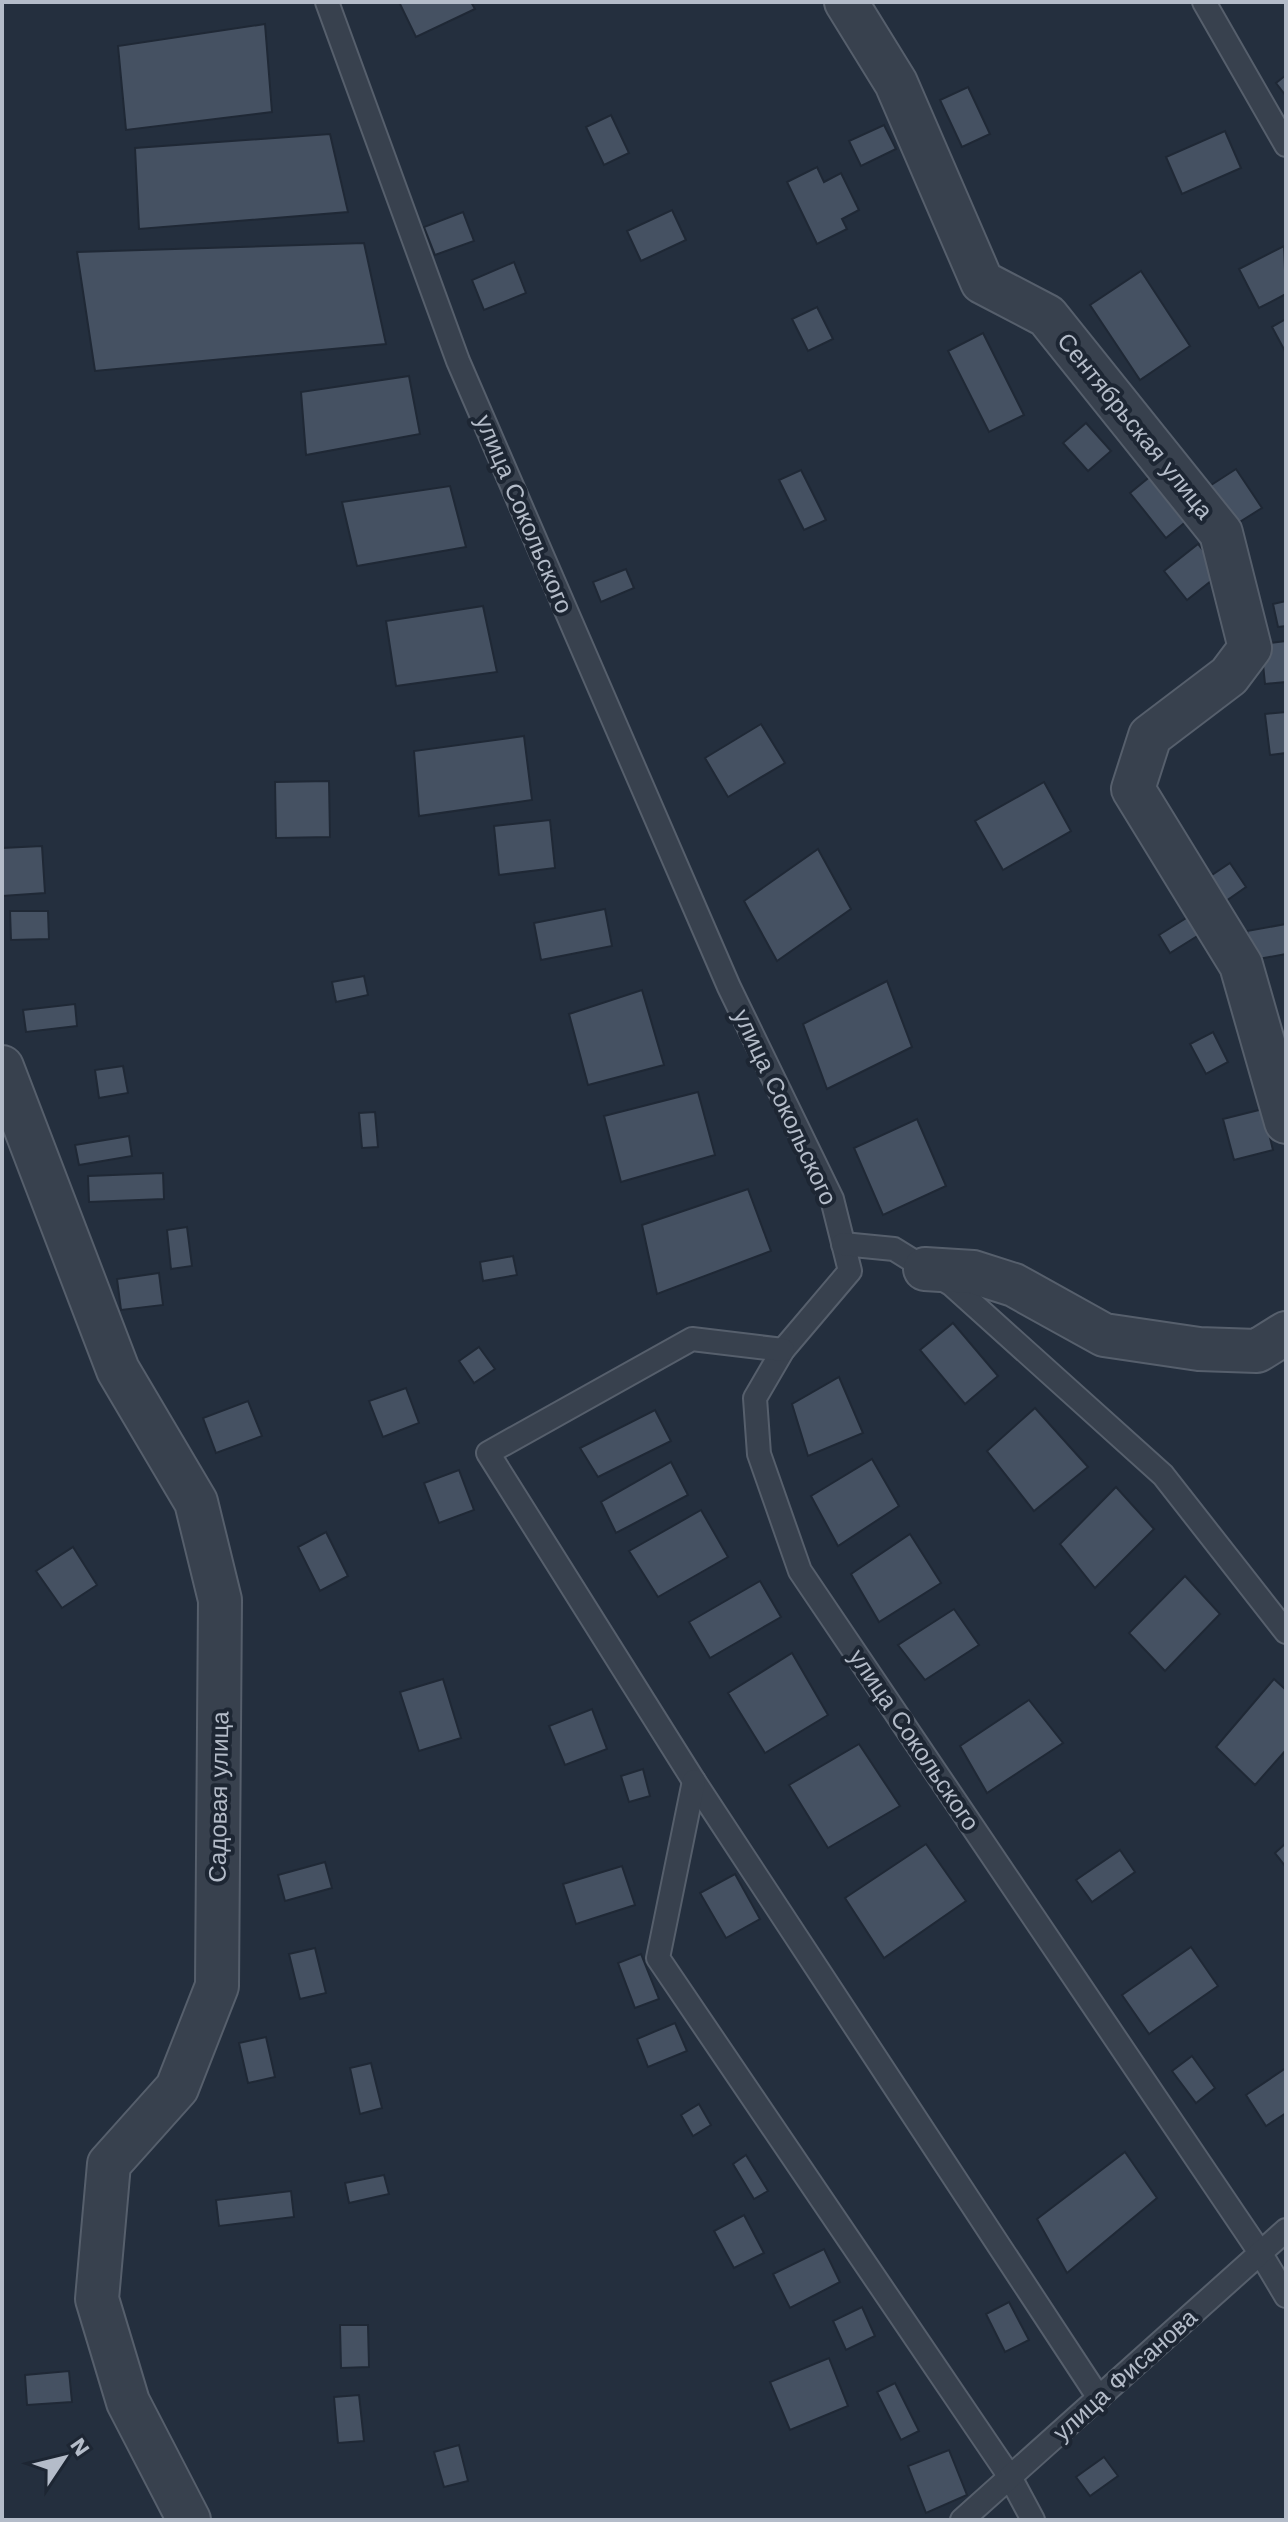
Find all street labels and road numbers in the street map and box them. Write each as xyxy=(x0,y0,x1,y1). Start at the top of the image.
street label: Сентябрьская улица xyxy=(1051,327,1219,525)
street label: улица Сокольского xyxy=(470,411,578,617)
street label: улица Сокольского xyxy=(727,1005,843,1209)
street label: улица Сокольского xyxy=(843,1644,985,1836)
street label: Садовая улица xyxy=(204,1710,235,1883)
street label: улица Фисанова xyxy=(1047,2303,1203,2447)

